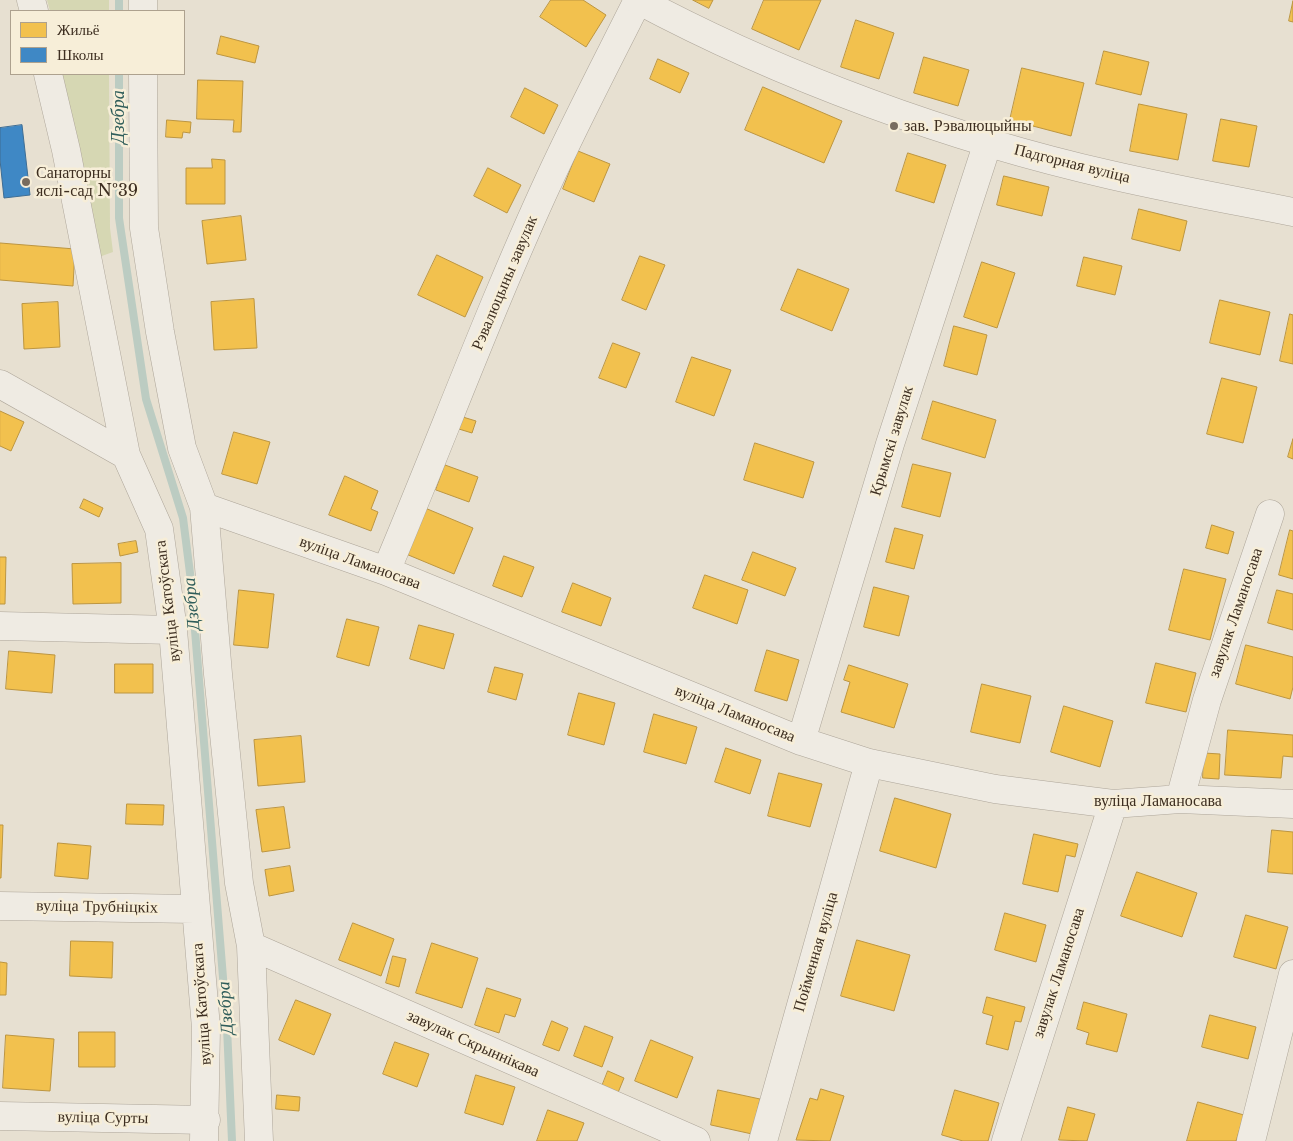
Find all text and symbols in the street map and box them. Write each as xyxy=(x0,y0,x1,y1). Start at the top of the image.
legend xyxy=(10,10,185,75)
text: Жильё xyxy=(57,20,99,39)
text: Школы xyxy=(57,45,104,64)
water label: Дзебра xyxy=(108,90,130,144)
place label: зав. Рэвалюцыйны xyxy=(904,116,1032,136)
marker: зав. Рэвалюцыйны xyxy=(888,120,900,132)
street label: Падгорная вуліца xyxy=(1012,140,1132,188)
place label: Санаторны яслі-сад №39 xyxy=(36,163,138,201)
marker: Санаторны яслі-сад №39 xyxy=(20,176,32,188)
street label: Рэвалюцыны завулак xyxy=(468,213,542,353)
street label: Крымскі завулак xyxy=(866,384,918,498)
street label: вуліца Ламаносава xyxy=(297,532,423,594)
street label: вуліца Катоўскага xyxy=(151,539,185,663)
street label: завулак Ламаносава xyxy=(1205,546,1267,680)
water label: Дзебра xyxy=(179,577,205,631)
street label: вуліца Ламаносава xyxy=(672,681,798,747)
street label: вуліца Ламаносава xyxy=(1094,791,1222,811)
street label: Пойменная вуліца xyxy=(790,890,842,1014)
street label: вуліца Трубніцкіх xyxy=(36,896,158,918)
street label: завулак Ламаносава xyxy=(1029,905,1089,1041)
street label: вуліца Катоўскага xyxy=(188,942,216,1066)
water label: Дзебра xyxy=(213,981,239,1035)
street label: завулак Скрыннікава xyxy=(404,1006,542,1082)
street label: вуліца Сурты xyxy=(57,1108,149,1128)

